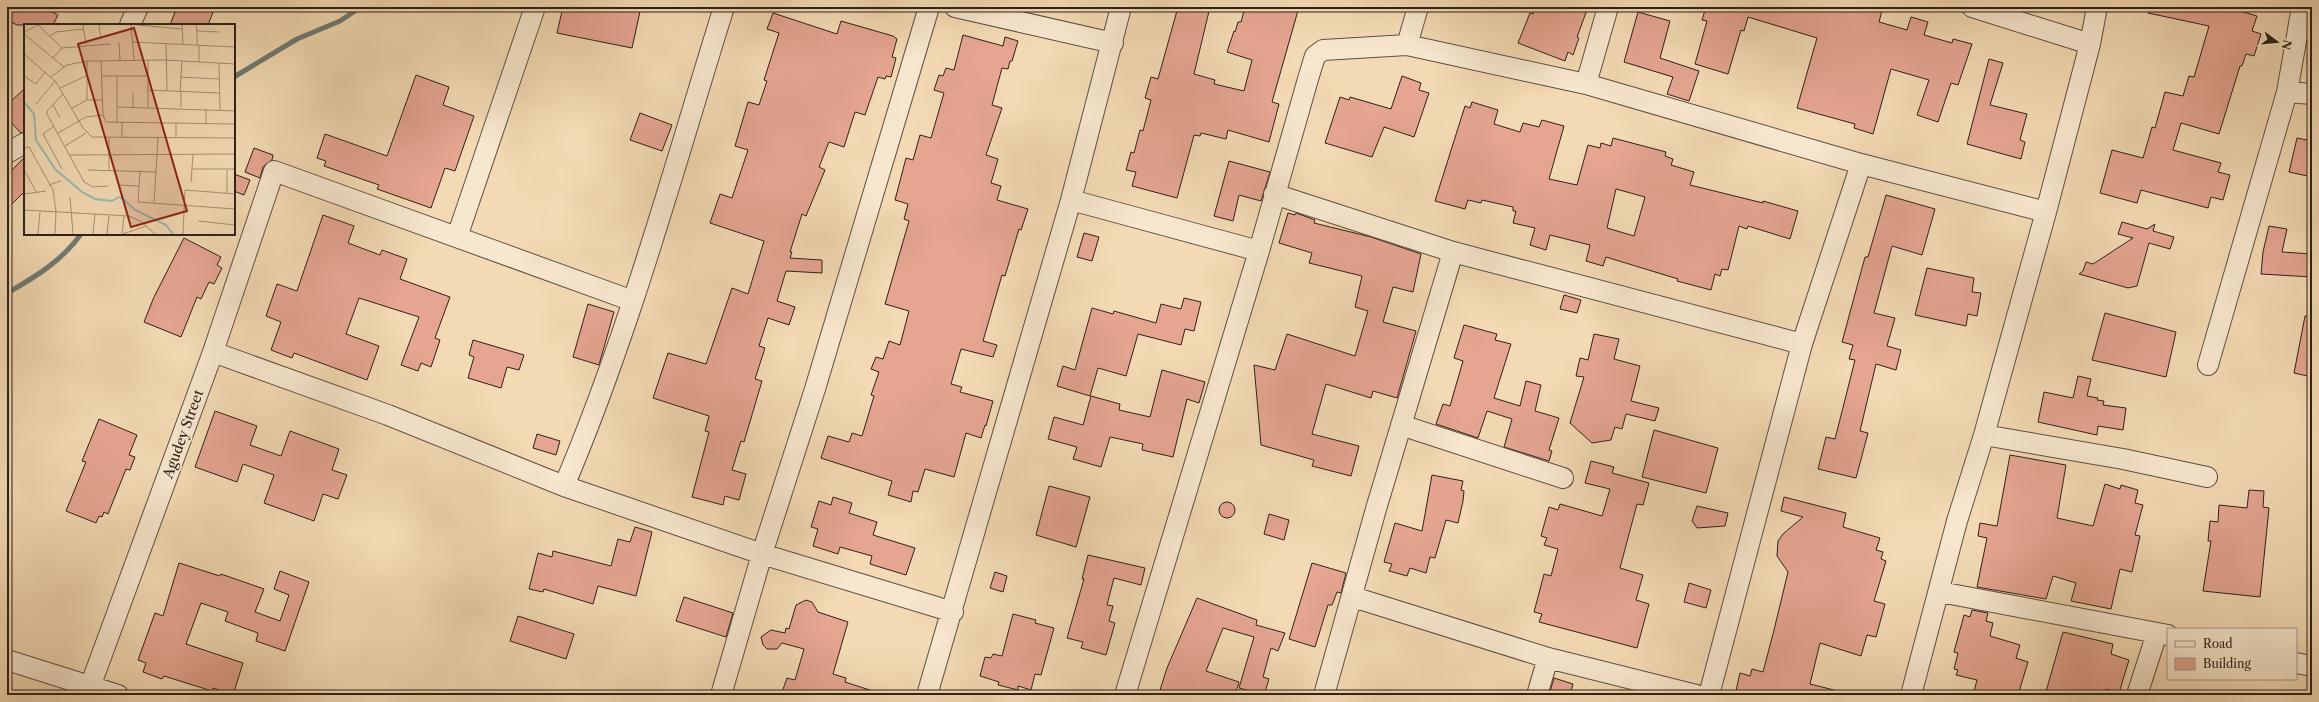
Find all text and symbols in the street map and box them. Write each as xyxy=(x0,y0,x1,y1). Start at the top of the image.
north arrow xyxy=(2257,22,2297,62)
inset map xyxy=(24,24,235,235)
text: N xyxy=(2278,38,2295,52)
street label: Agudey Street xyxy=(158,387,207,482)
legend xyxy=(2167,628,2297,680)
text: Road xyxy=(2203,636,2233,651)
text: Building xyxy=(2203,656,2251,671)

